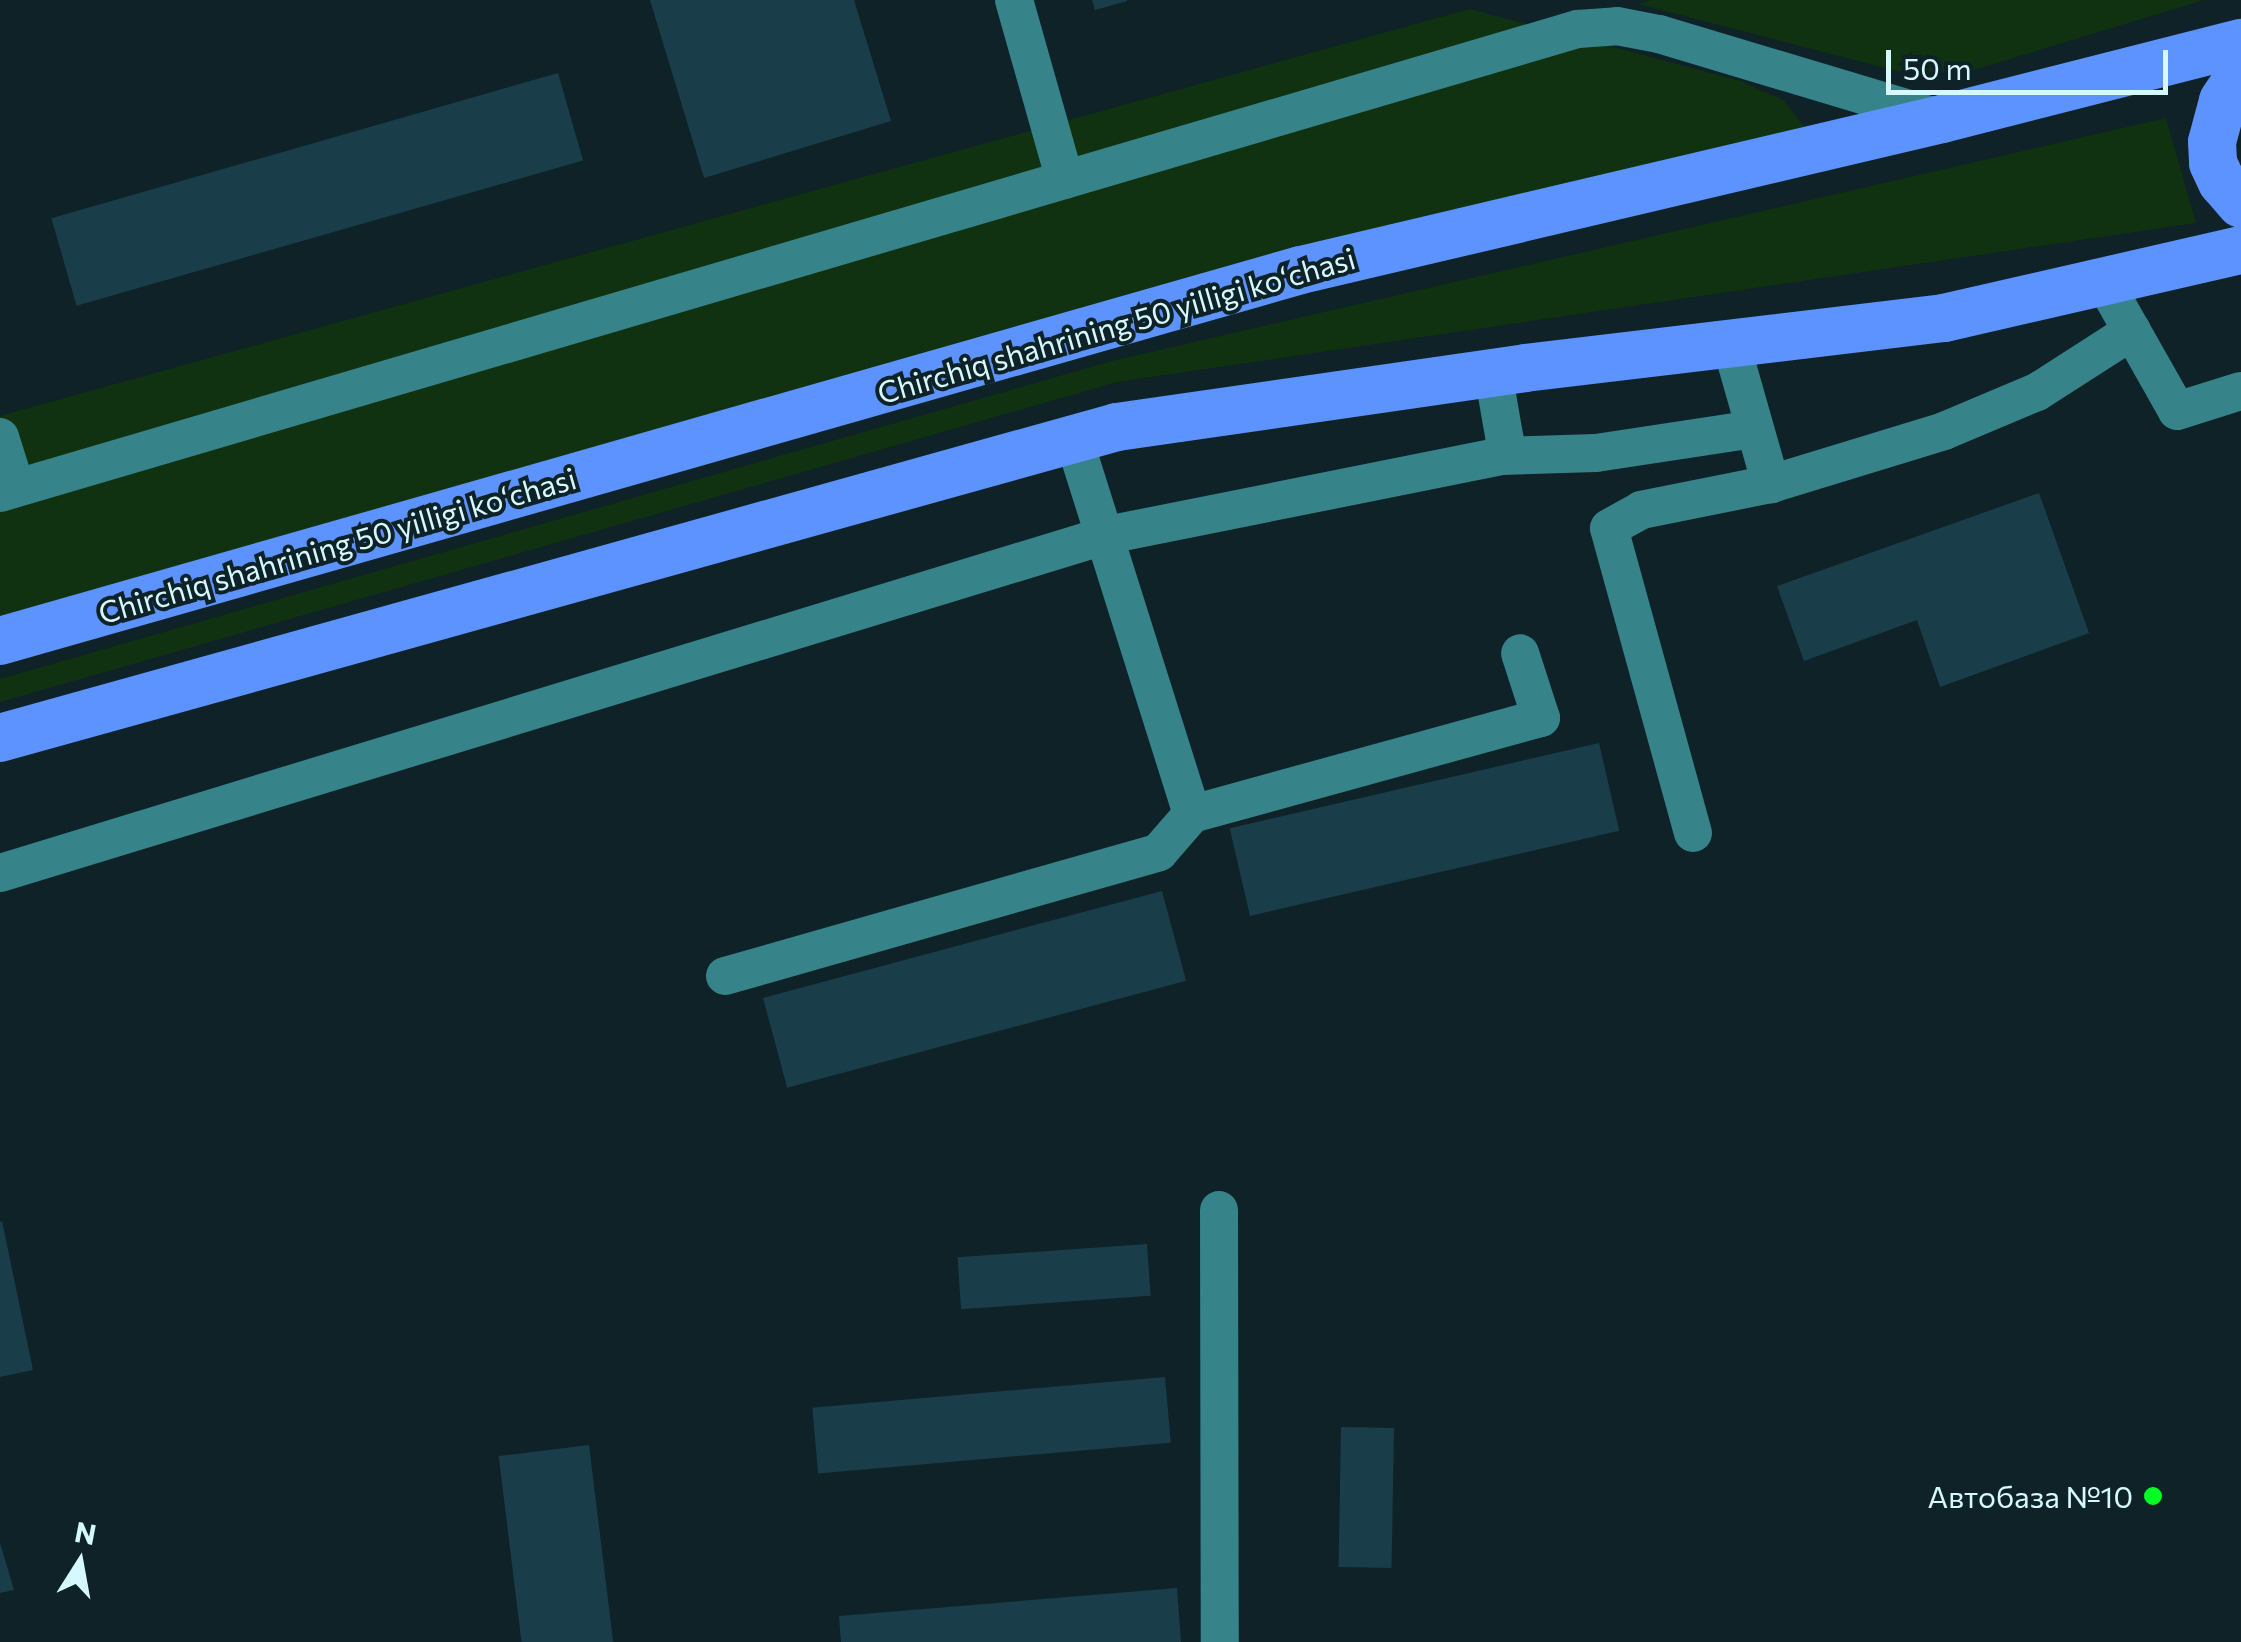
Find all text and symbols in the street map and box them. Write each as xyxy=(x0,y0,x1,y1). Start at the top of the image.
scale bar xyxy=(1891,30,2174,92)
text: 50 m xyxy=(1903,49,1972,86)
street label: Chirchiq shahrining 50 yilligi koʻchasi xyxy=(873,239,1359,411)
street label: Chirchiq shahrining 50 yilligi koʻchasi xyxy=(94,459,580,631)
place label: Автобаза №10 xyxy=(1927,1478,2133,1514)
marker: Автобаза №10 xyxy=(2142,1485,2164,1507)
north arrow xyxy=(30,1512,130,1612)
text: N xyxy=(72,1514,99,1551)

